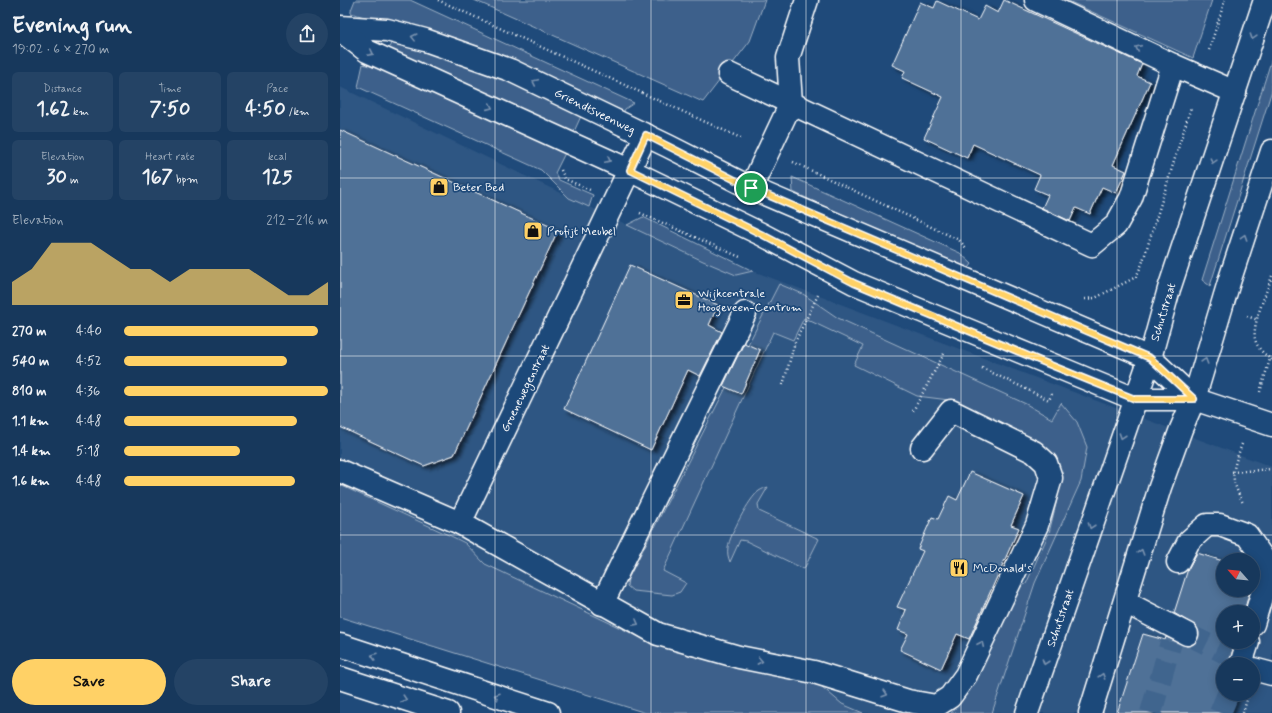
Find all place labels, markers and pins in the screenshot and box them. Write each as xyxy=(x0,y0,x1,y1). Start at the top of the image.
pin xyxy=(734,171,768,205)
shop icon: Beter Bed xyxy=(428,176,450,198)
place label: Beter Bed xyxy=(453,180,504,196)
shop icon: Profijt Meubel xyxy=(522,220,544,242)
place label: Profijt Meubel xyxy=(547,224,616,240)
place label: Wijkcentrale Hoogeveen-Centrum xyxy=(698,286,802,317)
office icon: Wijkcentrale Hoogeveen-Centrum xyxy=(673,289,695,311)
restaurant icon: McDonald's xyxy=(948,557,970,579)
place label: McDonald's xyxy=(973,561,1033,577)

